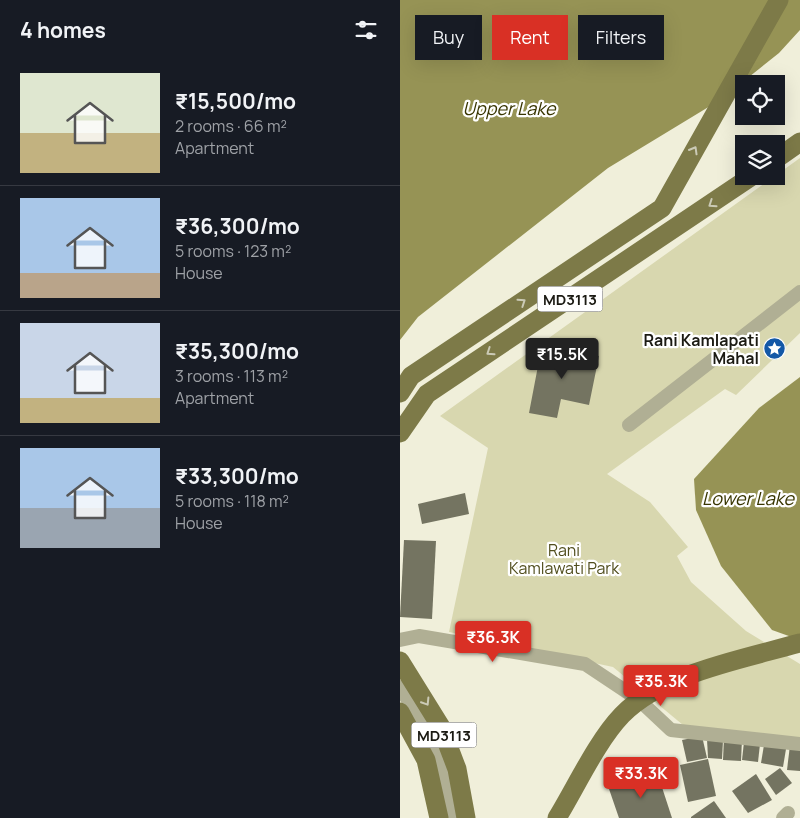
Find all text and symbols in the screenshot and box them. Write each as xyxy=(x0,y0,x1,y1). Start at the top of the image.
chip: Buy xyxy=(415,15,482,60)
chip: Rent xyxy=(492,15,568,60)
chip: Filters xyxy=(578,15,664,60)
text: 4 homes xyxy=(20,16,106,44)
icon: filters xyxy=(352,16,380,44)
map controls xyxy=(735,75,785,185)
button: locate xyxy=(735,75,785,125)
text: ₹15,500/mo xyxy=(175,87,296,115)
icon: home xyxy=(60,93,120,153)
water label: Upper Lake xyxy=(462,96,557,120)
text: 2 rooms · 66 m² xyxy=(175,115,287,137)
button: layers xyxy=(735,135,785,185)
text: Apartment xyxy=(175,137,254,159)
one-way arrow xyxy=(688,146,698,155)
one-way arrow xyxy=(708,198,718,207)
text: ₹36,300/mo xyxy=(175,212,300,240)
icon: home xyxy=(60,218,120,278)
text: 5 rooms · 123 m² xyxy=(175,240,291,262)
text: House xyxy=(175,262,223,284)
road number: MD3113 xyxy=(538,286,602,312)
one-way arrow xyxy=(516,299,525,308)
place label: Rani Kamlapati Mahal xyxy=(643,329,759,369)
text: ₹35,300/mo xyxy=(175,337,299,365)
place icon: Rani Kamlapati Mahal xyxy=(763,337,787,361)
pin: ₹15.5K xyxy=(521,338,603,380)
icon: home xyxy=(60,343,120,403)
text: ₹15.5K xyxy=(537,343,587,365)
one-way arrow xyxy=(486,346,495,355)
text: 3 rooms · 113 m² xyxy=(175,365,288,387)
text: Apartment xyxy=(175,387,254,409)
text: ₹33,300/mo xyxy=(175,462,299,490)
icon: home xyxy=(60,468,120,528)
water label: Lower Lake xyxy=(702,486,795,510)
text: 5 rooms · 118 m² xyxy=(175,490,289,512)
text: House xyxy=(175,512,223,534)
park label: Rani Kamlawati Park xyxy=(509,539,620,579)
pin: ₹36.3K xyxy=(452,620,534,663)
text: ₹36.3K xyxy=(466,626,520,648)
pin: ₹35.3K xyxy=(620,664,702,707)
text: ₹35.3K xyxy=(634,670,688,692)
one-way arrow xyxy=(419,697,429,706)
road number: MD3113 xyxy=(412,722,476,748)
pin: ₹33.3K xyxy=(600,756,682,799)
text: ₹33.3K xyxy=(614,762,668,784)

